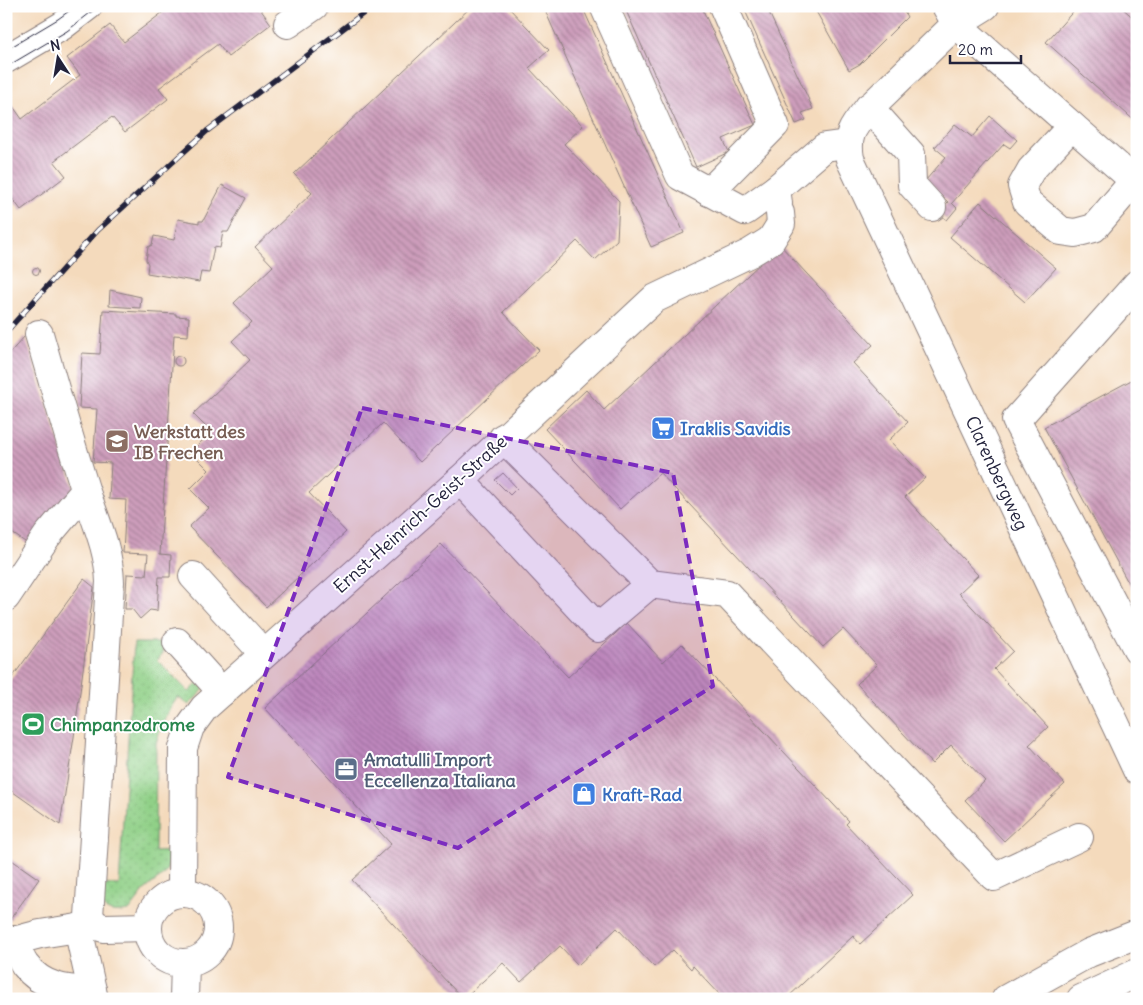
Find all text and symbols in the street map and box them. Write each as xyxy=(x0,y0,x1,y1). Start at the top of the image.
north arrow xyxy=(32,32,82,82)
scale bar xyxy=(950,32,1022,64)
text: N xyxy=(49,35,62,55)
text: 20 m xyxy=(958,40,993,59)
street label: Clarenbergweg xyxy=(960,412,1034,534)
supermarket icon: Iraklis Savidis xyxy=(650,415,676,441)
place label: Iraklis Savidis xyxy=(680,417,791,440)
place label: Werkstatt des IB Frechen xyxy=(134,420,245,464)
school or university icon: Werkstatt des IB Frechen xyxy=(104,428,130,454)
street label: Ernst-Heinrich-Geist-Straße xyxy=(328,430,512,598)
sports icon: Chimpanzodrome xyxy=(20,711,46,737)
place label: Chimpanzodrome xyxy=(50,713,195,736)
place label: Amatulli Import Eccellenza Italiana xyxy=(364,748,516,792)
office icon: Amatulli Import Eccellenza Italiana xyxy=(333,756,359,782)
shop icon: Kraft-Rad xyxy=(571,781,597,807)
place label: Kraft-Rad xyxy=(602,783,682,806)

